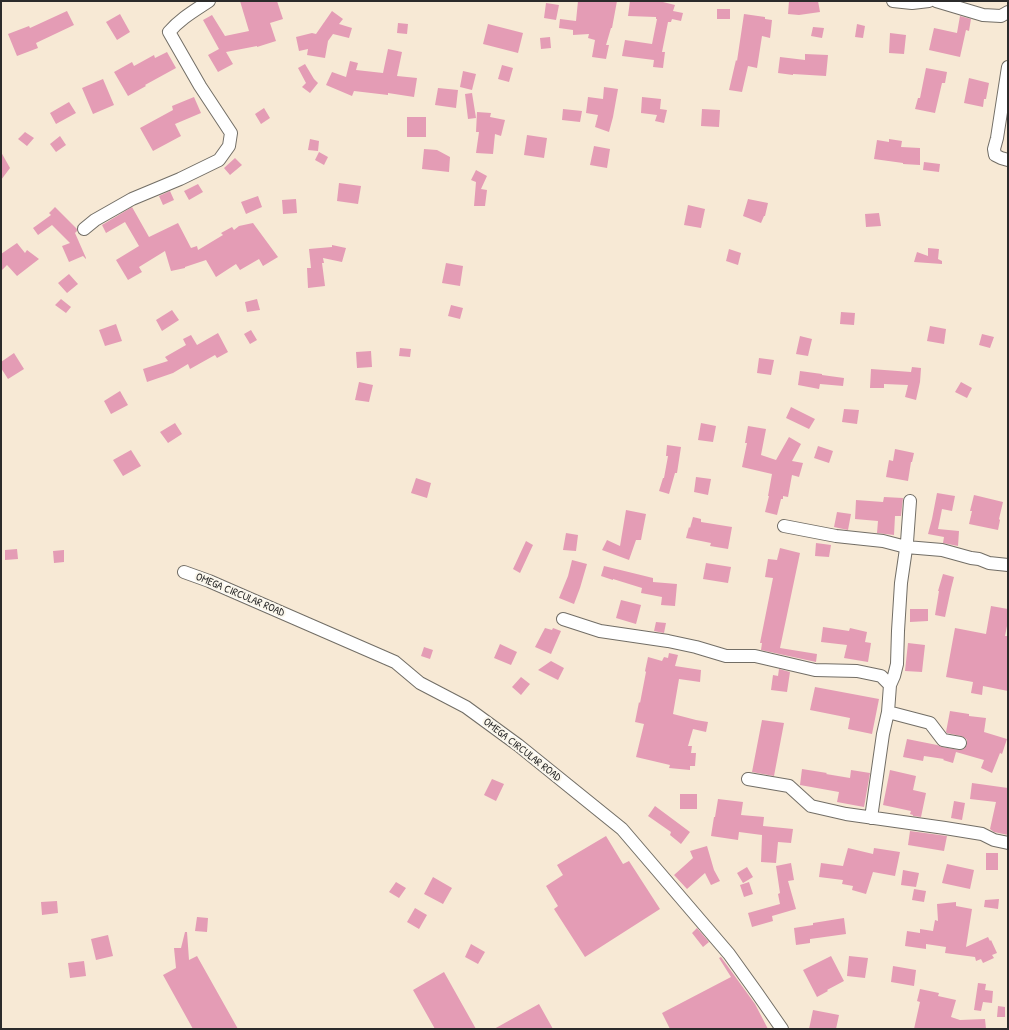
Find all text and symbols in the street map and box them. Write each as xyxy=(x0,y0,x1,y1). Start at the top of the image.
street label: OMEGA CIRCULAR ROAD xyxy=(194,570,286,620)
street label: OMEGA CIRCULAR ROAD xyxy=(480,716,564,784)

